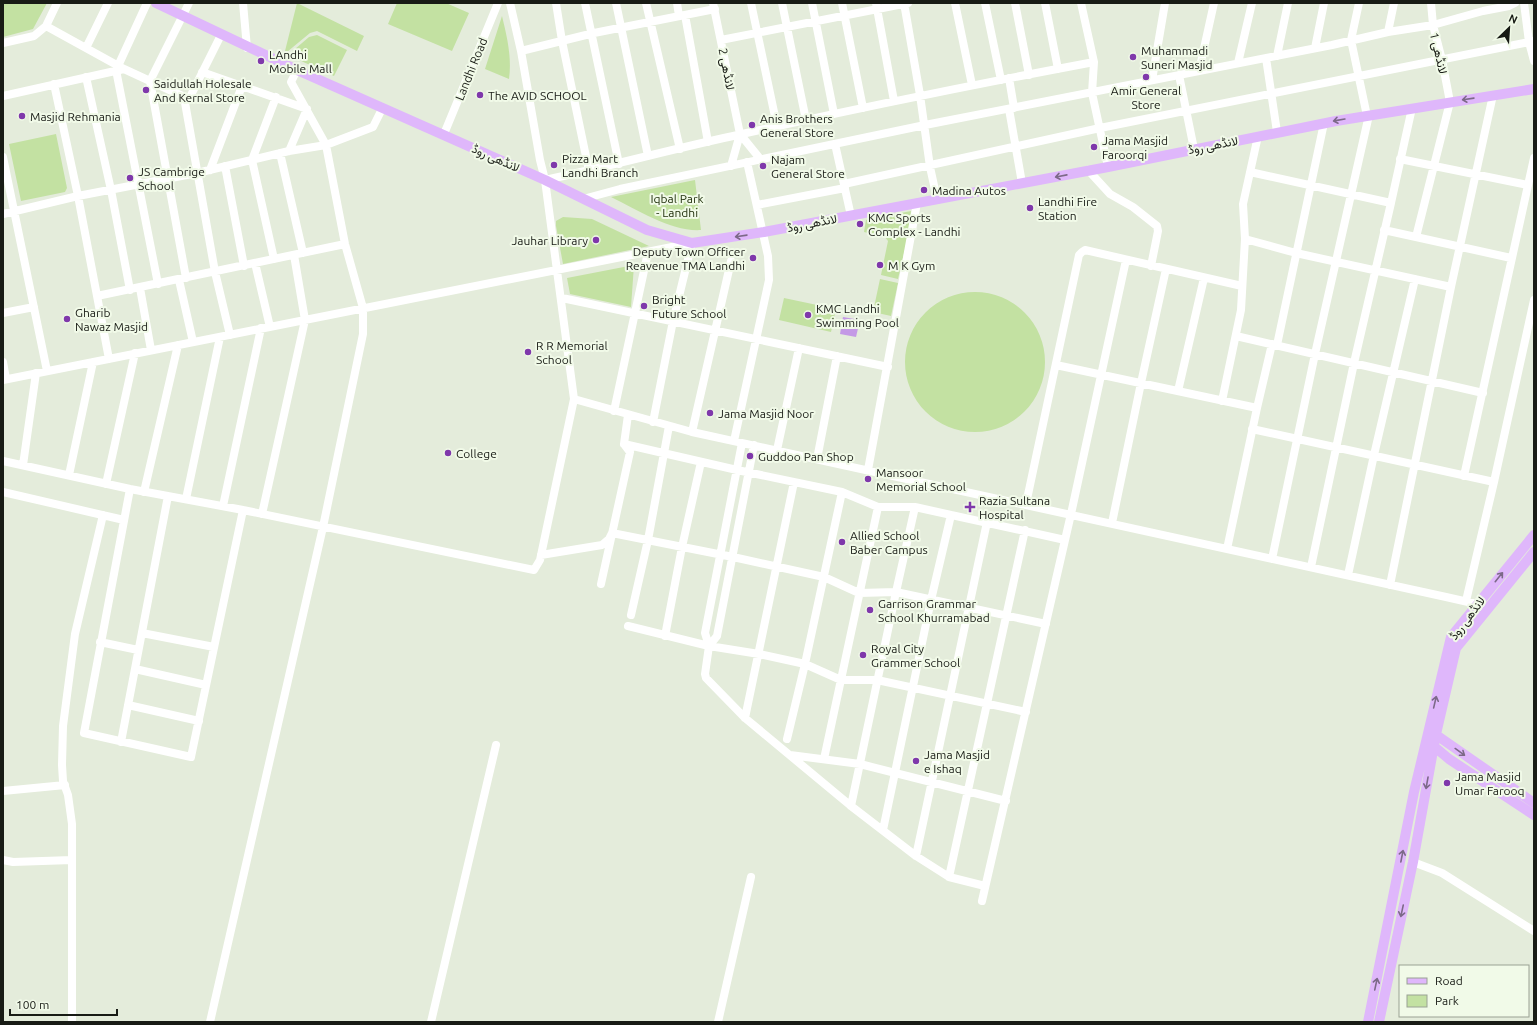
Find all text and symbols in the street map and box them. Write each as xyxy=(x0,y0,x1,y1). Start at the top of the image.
north arrow xyxy=(1489,8,1529,48)
text: N xyxy=(1507,12,1519,26)
street label: لانڈھی 1 xyxy=(1426,31,1450,76)
street label: Landhi Road xyxy=(453,36,489,102)
place label: Muhammadi Suneri Masjid xyxy=(1141,44,1213,71)
street label: لانڈھی 2 xyxy=(715,47,737,91)
place label: LAndhi Mobile Mall xyxy=(269,48,332,75)
marker: Muhammadi Suneri Masjid xyxy=(1128,52,1138,62)
marker: LAndhi Mobile Mall xyxy=(256,56,266,66)
marker: Amir General Store xyxy=(1141,72,1151,82)
place label: Saidullah Holesale And Kernal Store xyxy=(154,77,252,104)
place label: Amir General Store xyxy=(1111,84,1181,111)
marker: Saidullah Holesale And Kernal Store xyxy=(141,85,151,95)
place label: The AVID SCHOOL xyxy=(488,89,587,102)
marker: The AVID SCHOOL xyxy=(475,90,485,100)
one-way arrow xyxy=(1462,95,1475,103)
place label: Masjid Rehmania xyxy=(30,110,121,123)
marker: Masjid Rehmania xyxy=(17,111,27,121)
place label: Anis Brothers General Store xyxy=(760,112,834,139)
one-way arrow xyxy=(1333,116,1346,124)
marker: Anis Brothers General Store xyxy=(747,120,757,130)
place label: Jama Masjid Faroorqi xyxy=(1102,134,1168,161)
street label: لانڈھی روڈ xyxy=(1187,134,1239,158)
street label: لانڈھی روڈ xyxy=(469,142,522,176)
marker: Jama Masjid Faroorqi xyxy=(1089,142,1099,152)
place label: Pizza Mart Landhi Branch xyxy=(562,152,638,179)
place label: Najam General Store xyxy=(771,153,845,180)
marker: Pizza Mart Landhi Branch xyxy=(549,160,559,170)
marker: Najam General Store xyxy=(758,161,768,171)
place label: JS Cambrige School xyxy=(138,165,205,192)
one-way arrow xyxy=(1055,172,1068,180)
marker: JS Cambrige School xyxy=(125,173,135,183)
place label: Madina Autos xyxy=(932,184,1006,197)
marker: Madina Autos xyxy=(919,185,929,195)
park label: Iqbal Park - Landhi xyxy=(650,192,704,219)
place label: Landhi Fire Station xyxy=(1038,195,1097,222)
marker: Landhi Fire Station xyxy=(1025,203,1035,213)
place label: KMC Sports Complex - Landhi xyxy=(868,211,961,238)
street label: لانڈھی روڈ xyxy=(786,212,838,236)
marker: KMC Sports Complex - Landhi xyxy=(855,219,865,229)
one-way arrow xyxy=(734,232,747,240)
place label: Jauhar Library xyxy=(511,234,588,247)
marker: Jauhar Library xyxy=(591,235,601,245)
place label: Deputy Town Officer Reavenue TMA Landhi xyxy=(626,245,745,272)
marker: Deputy Town Officer Reavenue TMA Landhi xyxy=(748,253,758,263)
place label: M K Gym xyxy=(888,259,935,272)
marker: M K Gym xyxy=(875,260,885,270)
place label: Bright Future School xyxy=(652,293,726,320)
marker: Bright Future School xyxy=(639,301,649,311)
place label: KMC Landhi Swimming Pool xyxy=(816,302,899,329)
place label: Gharib Nawaz Masjid xyxy=(75,306,148,333)
marker: KMC Landhi Swimming Pool xyxy=(803,310,813,320)
marker: Gharib Nawaz Masjid xyxy=(62,314,72,324)
place label: R R Memorial School xyxy=(536,339,608,366)
marker: R R Memorial School xyxy=(523,347,533,357)
place label: Jama Masjid Noor xyxy=(718,407,814,420)
marker: Jama Masjid Noor xyxy=(705,408,715,418)
place label: College xyxy=(456,447,497,460)
marker: College xyxy=(443,448,453,458)
place label: Guddoo Pan Shop xyxy=(758,450,854,463)
marker: Guddoo Pan Shop xyxy=(745,451,755,461)
place label: Mansoor Memorial School xyxy=(876,466,966,493)
marker: Mansoor Memorial School xyxy=(863,474,873,484)
place label: Razia Sultana Hospital xyxy=(979,494,1050,521)
marker: Razia Sultana Hospital xyxy=(964,501,976,513)
place label: Allied School Baber Campus xyxy=(850,529,928,556)
marker: Allied School Baber Campus xyxy=(837,537,847,547)
one-way arrow xyxy=(1495,572,1504,583)
street label: لانڈھی روڈ xyxy=(1447,594,1489,643)
place label: Garrison Grammar School Khurramabad xyxy=(878,597,990,624)
marker: Garrison Grammar School Khurramabad xyxy=(865,605,875,615)
place label: Royal City Grammer School xyxy=(871,642,960,669)
marker: Royal City Grammer School xyxy=(858,650,868,660)
one-way arrow xyxy=(1431,696,1439,709)
place label: Jama Masjid e Ishaq xyxy=(924,748,990,775)
one-way arrow xyxy=(1455,748,1466,756)
marker: Jama Masjid e Ishaq xyxy=(911,756,921,766)
place label: Jama Masjid Umar Farooq xyxy=(1455,770,1525,797)
one-way arrow xyxy=(1422,776,1430,789)
marker: Jama Masjid Umar Farooq xyxy=(1442,778,1452,788)
one-way arrow xyxy=(1398,850,1406,863)
one-way arrow xyxy=(1398,904,1406,917)
legend xyxy=(1399,965,1529,1017)
text: Road xyxy=(1435,974,1463,987)
one-way arrow xyxy=(1372,978,1380,991)
scale bar xyxy=(10,991,117,1017)
text: Park xyxy=(1435,994,1459,1007)
text: 100 m xyxy=(16,998,49,1011)

